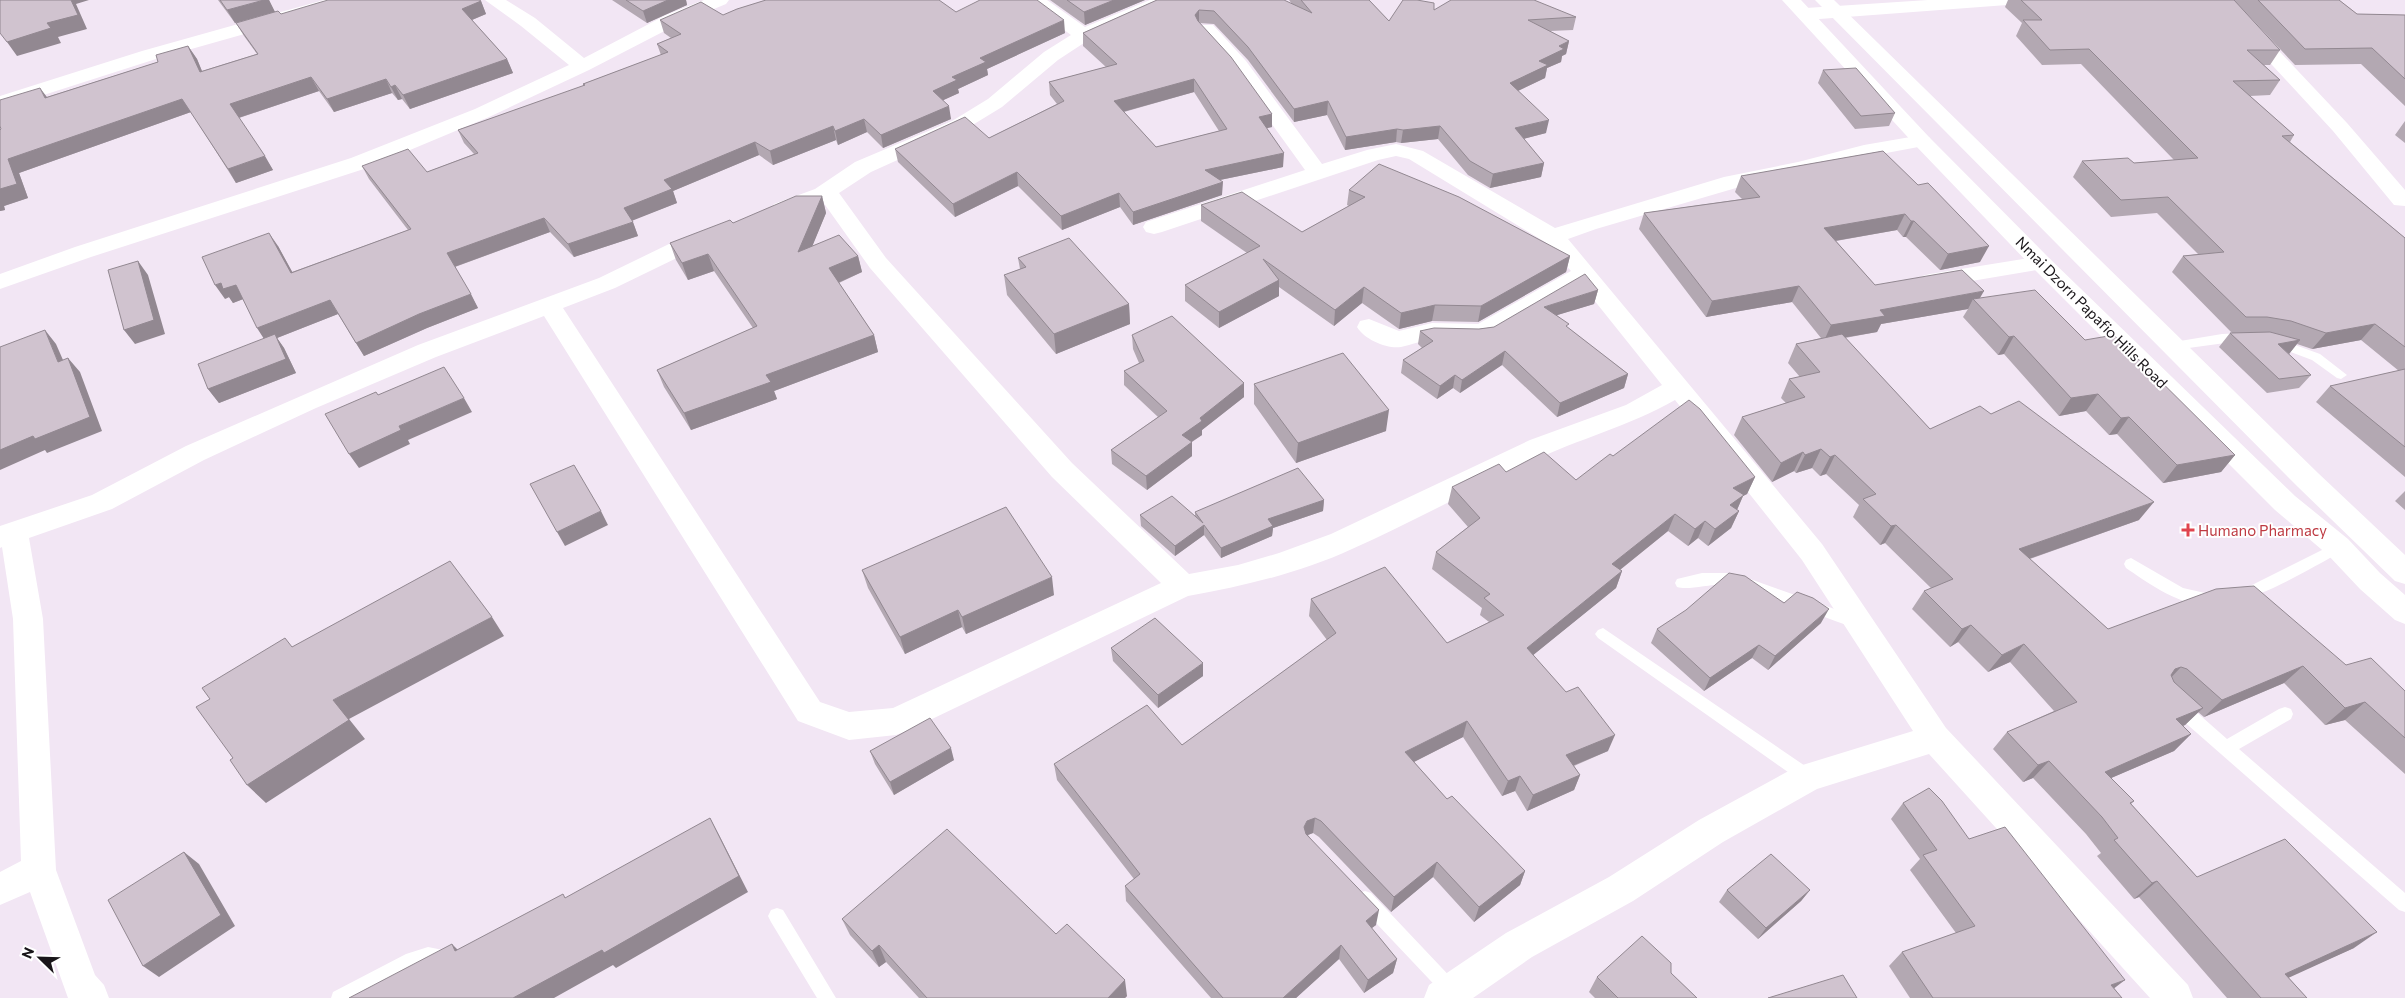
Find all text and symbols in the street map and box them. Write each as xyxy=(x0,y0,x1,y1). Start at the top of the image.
street label: Nmai Dzorn Papafio Hills Road xyxy=(2012,232,2172,392)
place label: Humano Pharmacy xyxy=(2198,521,2327,539)
marker: Humano Pharmacy xyxy=(2182,524,2194,536)
north arrow xyxy=(15,933,65,983)
text: N xyxy=(18,945,37,961)

